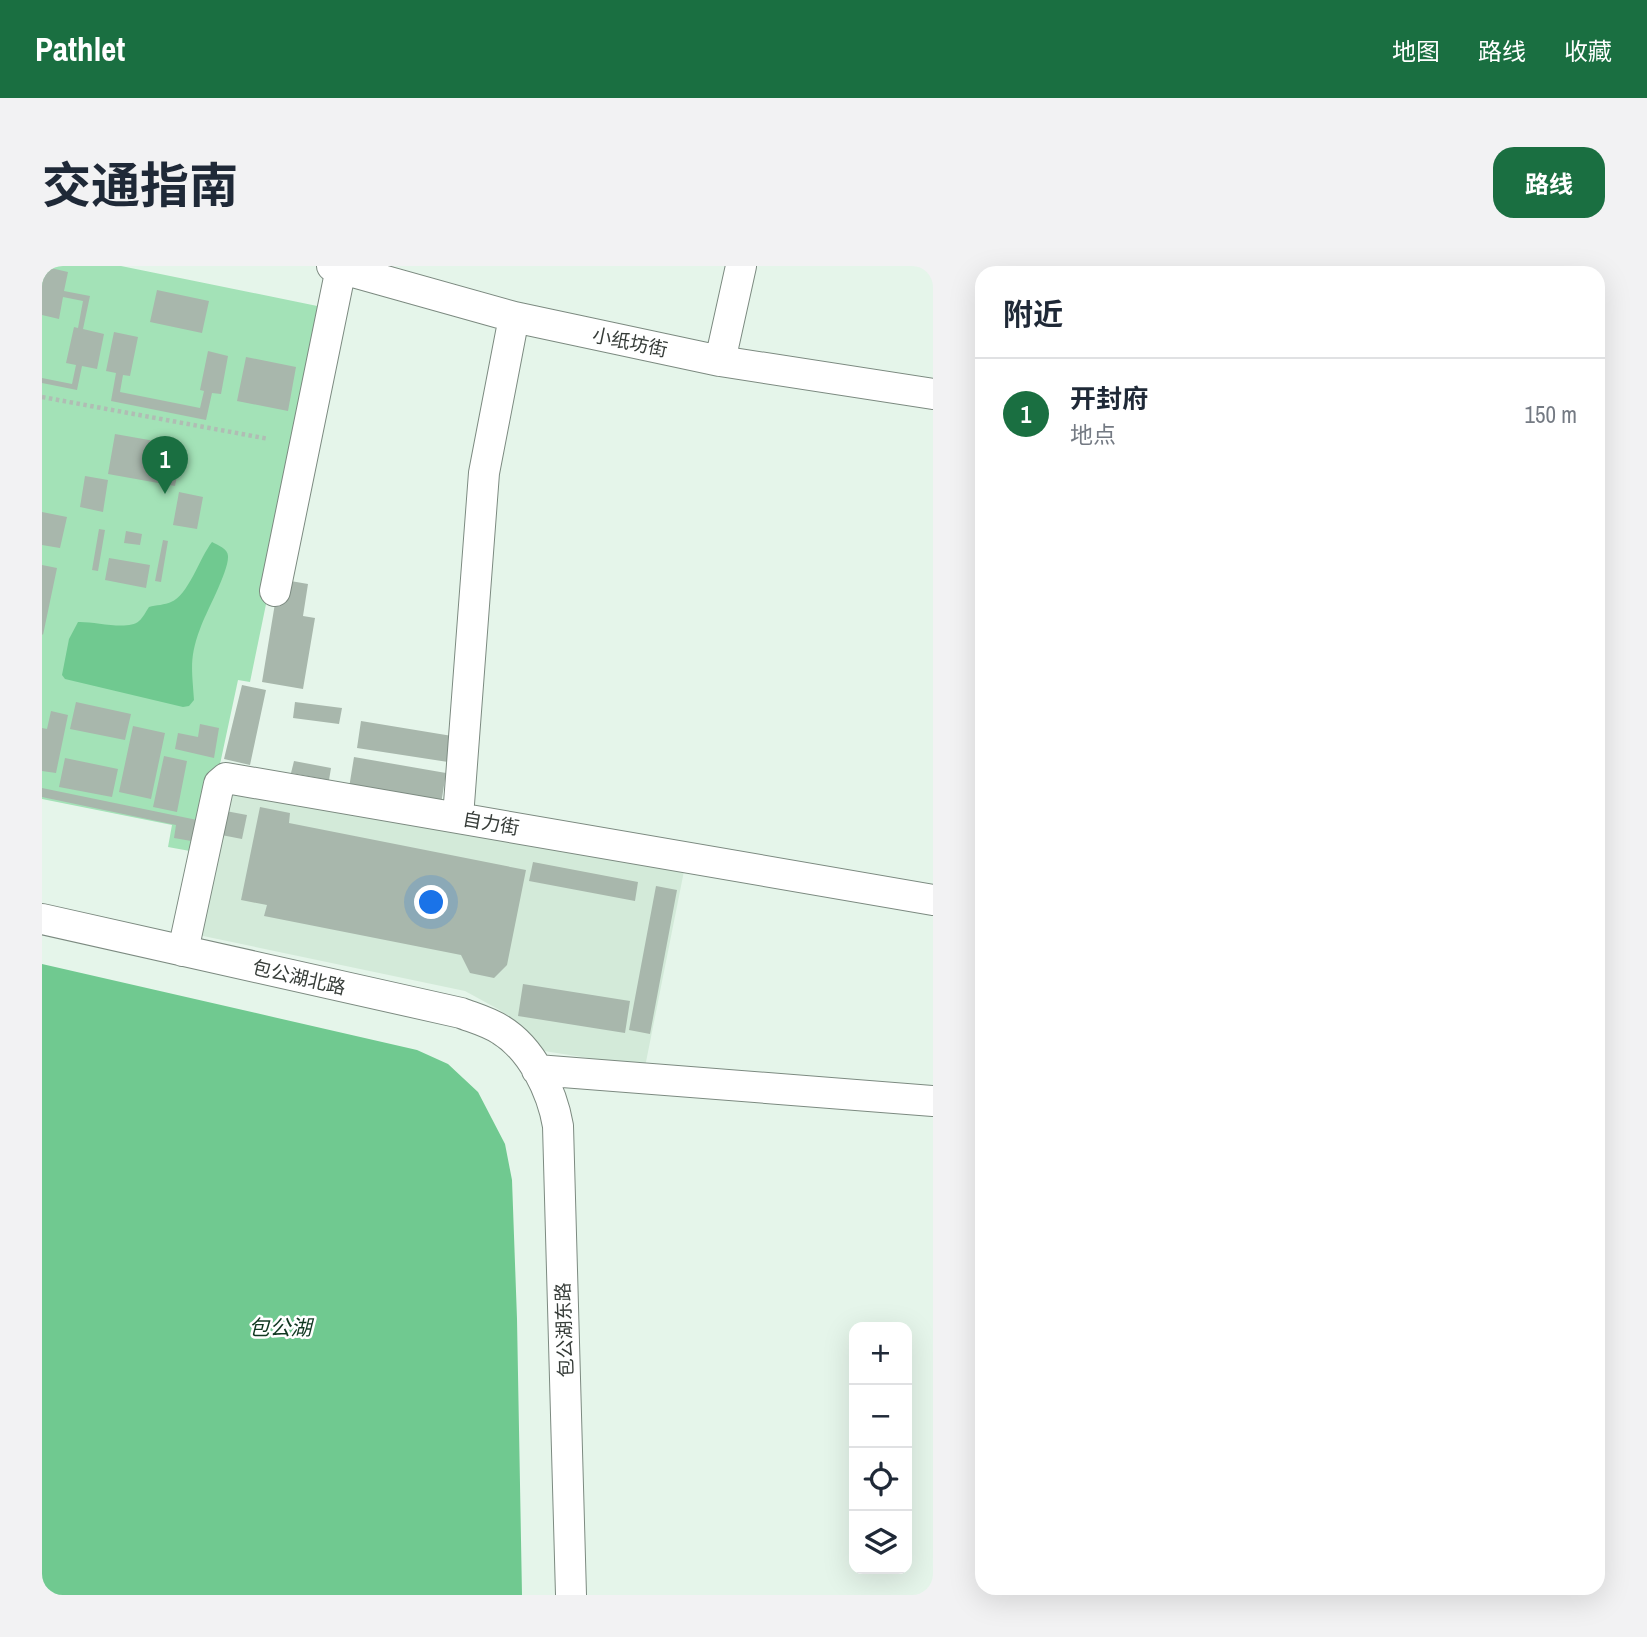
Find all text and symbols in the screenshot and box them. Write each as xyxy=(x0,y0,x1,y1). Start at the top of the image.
text: Pathlet xyxy=(35,27,125,71)
text: 地图 xyxy=(1392,35,1440,67)
text: 路线 xyxy=(1478,35,1526,67)
text: 收藏 xyxy=(1564,35,1612,67)
button: 路线 xyxy=(1493,147,1605,218)
text: 交通指南 xyxy=(42,152,238,218)
text: 附近 xyxy=(1003,294,1063,334)
street label: 小纸坊街 xyxy=(590,321,670,363)
text: 开封府 xyxy=(1070,381,1148,416)
text: 1 xyxy=(1021,399,1031,430)
text: 150 m xyxy=(1525,399,1577,430)
text: 地点 xyxy=(1070,419,1116,450)
pin: 1 xyxy=(142,436,188,494)
street label: 自力街 xyxy=(461,805,521,841)
your location xyxy=(414,885,448,919)
street label: 包公湖北路 xyxy=(250,954,348,1000)
street label: 包公湖东路 xyxy=(549,1282,579,1378)
water label: 包公湖 xyxy=(249,1313,314,1342)
map controls xyxy=(849,1322,912,1574)
button: + xyxy=(849,1322,912,1385)
button: − xyxy=(849,1385,912,1448)
button: locate xyxy=(849,1448,912,1511)
button: layers xyxy=(849,1511,912,1574)

